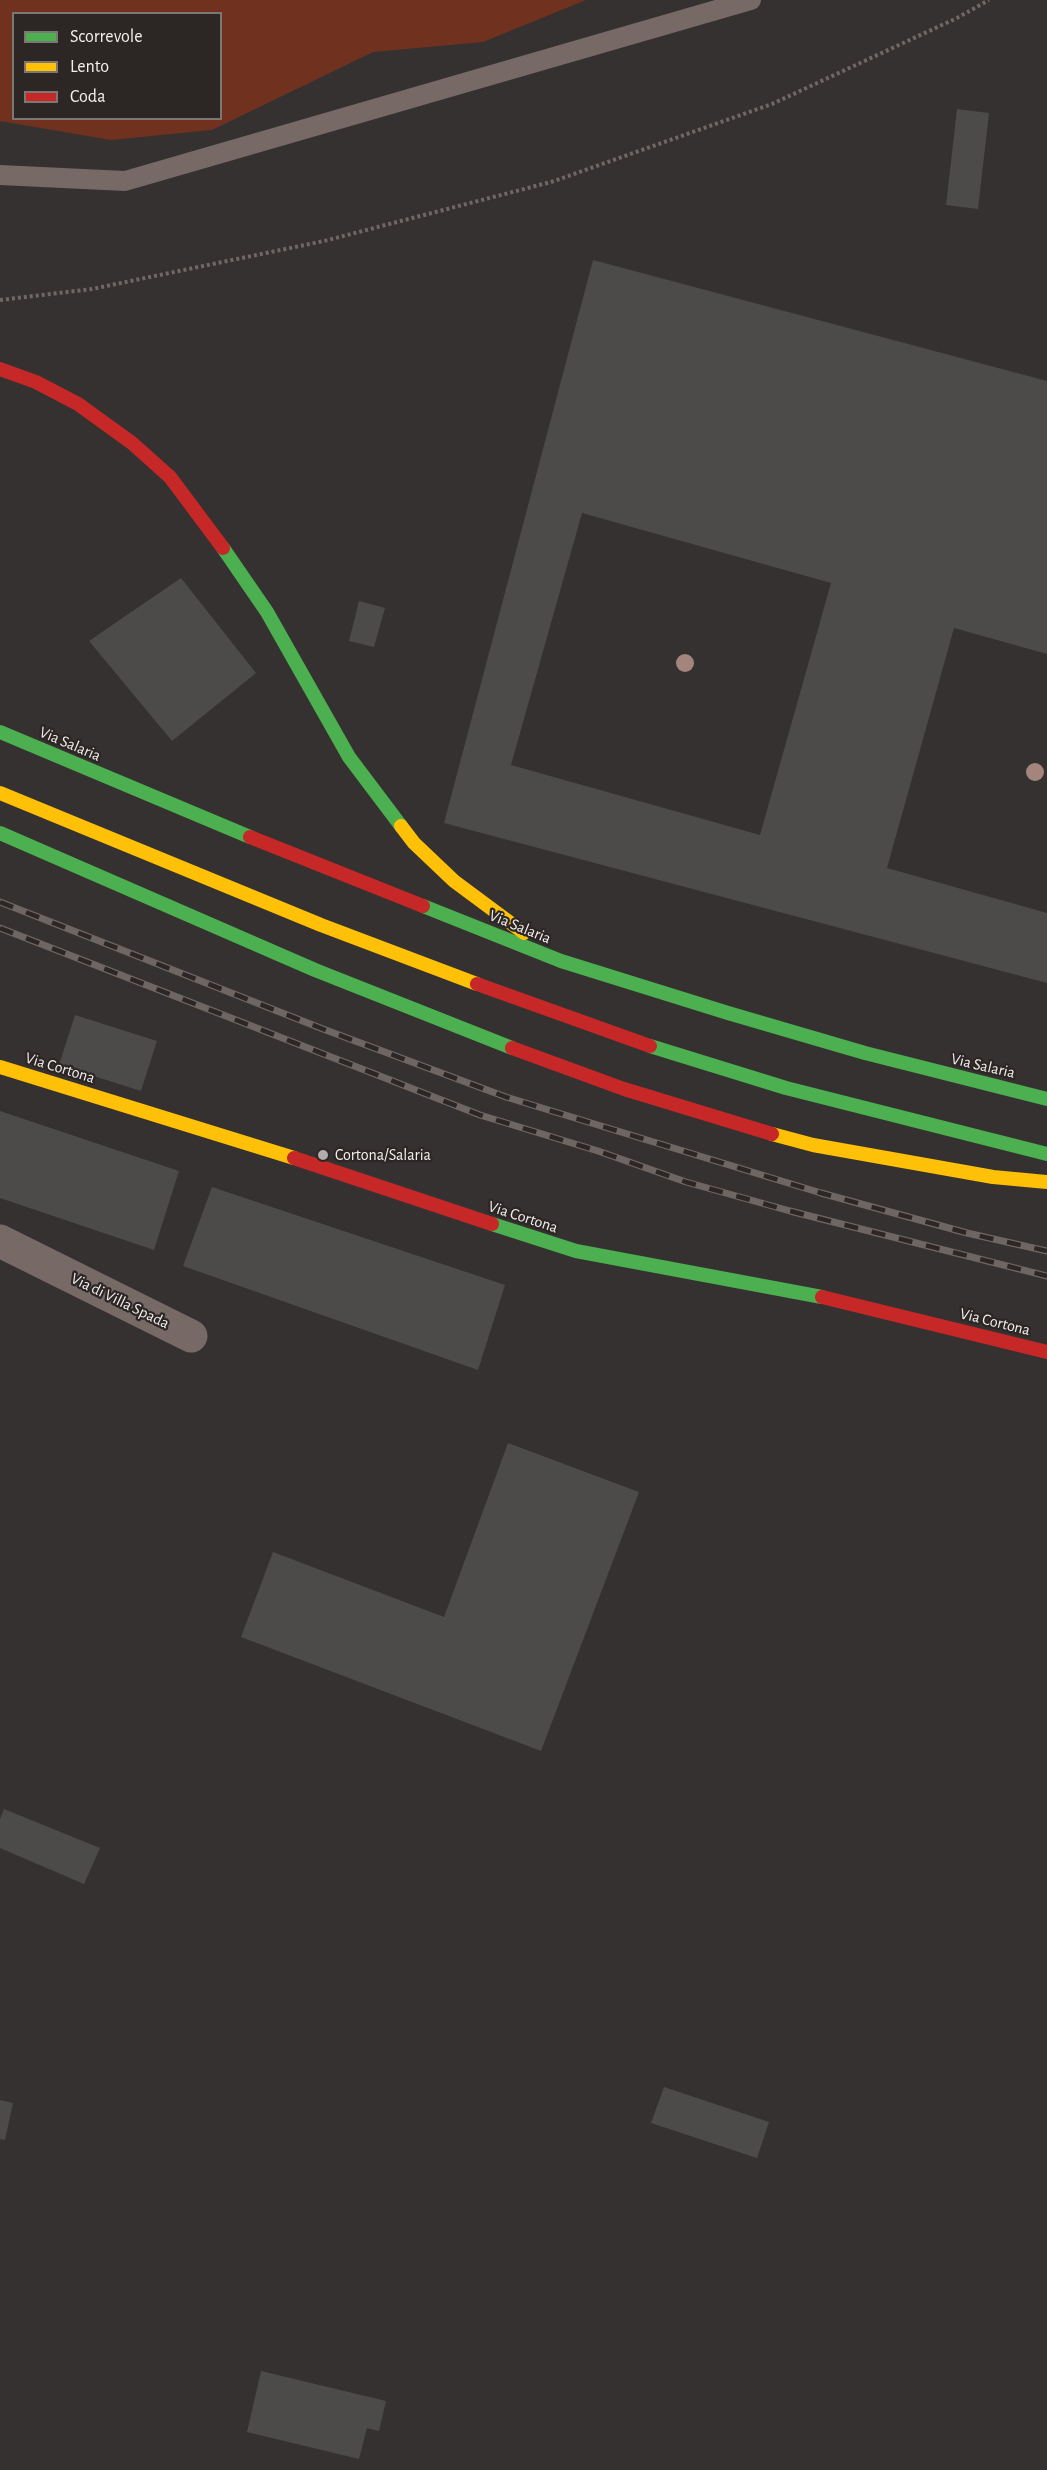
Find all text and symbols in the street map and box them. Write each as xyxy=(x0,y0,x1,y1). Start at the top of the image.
legend xyxy=(12,12,222,120)
text: Scorrevole xyxy=(70,28,143,46)
text: Lento xyxy=(70,58,109,76)
text: Coda xyxy=(70,88,105,106)
street label: Via Salaria xyxy=(36,722,104,766)
street label: Via Salaria xyxy=(486,906,554,948)
street label: Via Cortona xyxy=(23,1048,97,1088)
street label: Via Salaria xyxy=(949,1049,1017,1083)
place label: Cortona/Salaria xyxy=(335,1145,431,1165)
marker: Cortona/Salaria xyxy=(316,1148,330,1162)
street label: Via Cortona xyxy=(486,1197,560,1237)
street label: Via di Villa Spada xyxy=(68,1269,172,1333)
street label: Via Cortona xyxy=(958,1304,1032,1340)

